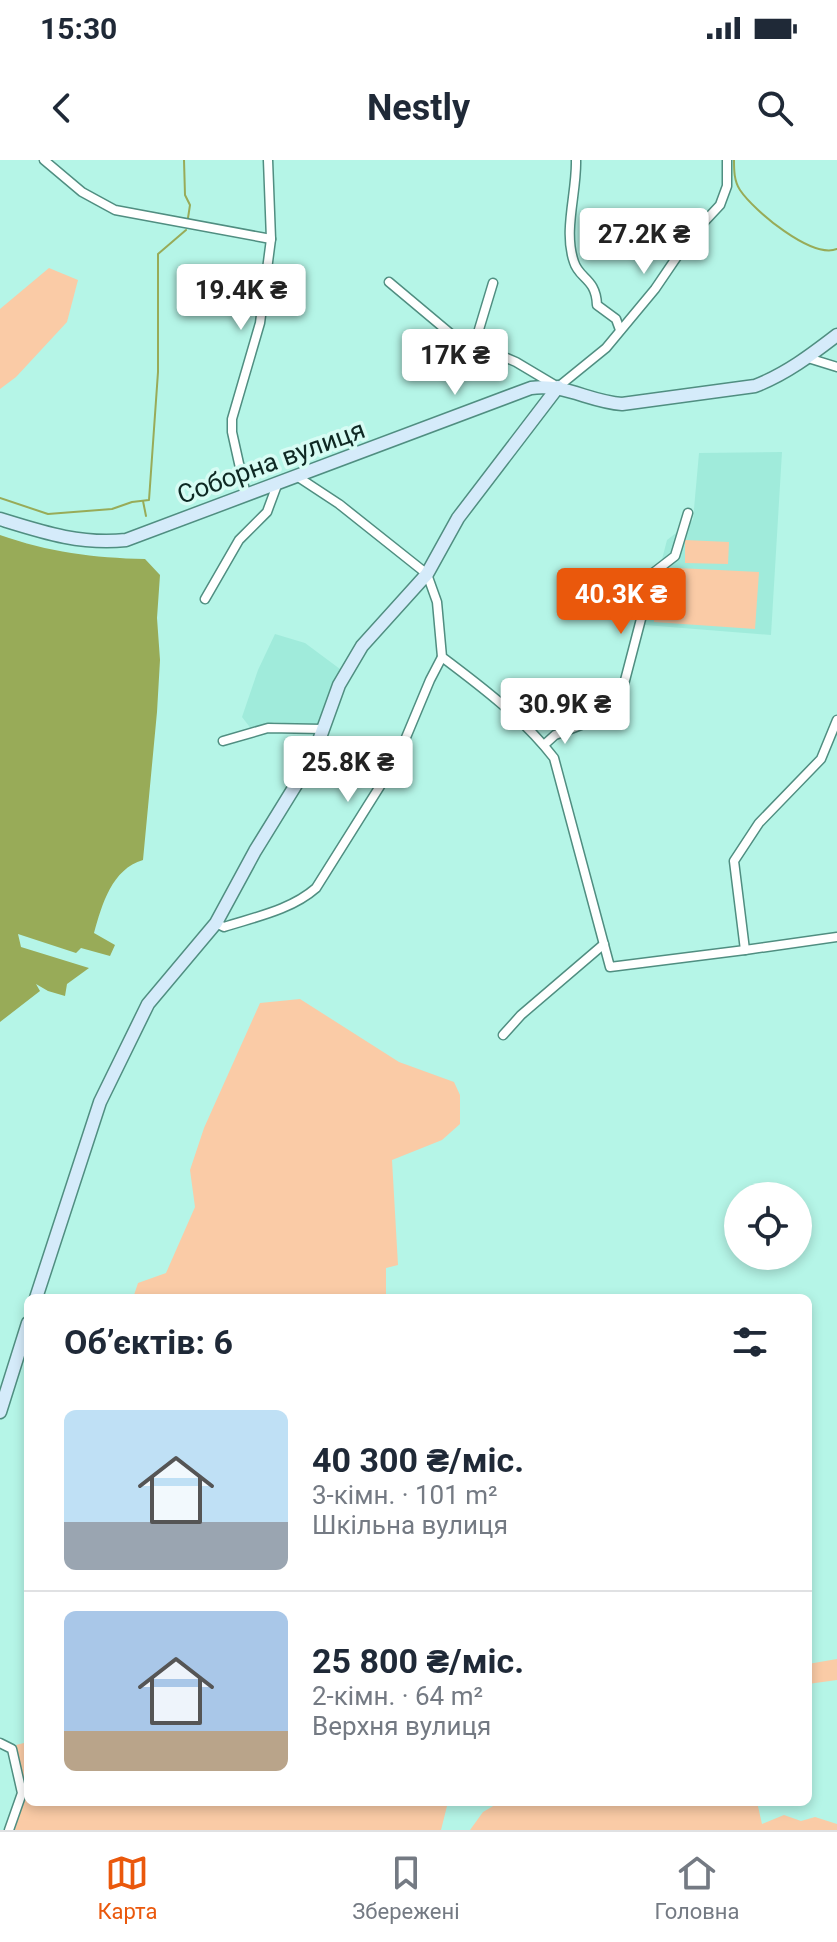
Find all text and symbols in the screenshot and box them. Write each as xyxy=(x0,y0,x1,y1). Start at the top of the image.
text: 15:30 xyxy=(40,11,117,46)
icon: back xyxy=(40,86,84,130)
icon: search xyxy=(753,86,797,130)
text: Nestly xyxy=(367,87,470,129)
pin: 27.2K ₴ xyxy=(570,208,718,276)
text: 27.2K ₴ xyxy=(598,219,690,249)
pin: 19.4K ₴ xyxy=(167,264,315,332)
text: 19.4K ₴ xyxy=(195,275,287,305)
pin: 17K ₴ xyxy=(399,329,511,397)
text: 17K ₴ xyxy=(420,340,490,370)
street label: Соборна вулиця xyxy=(173,414,369,510)
pin: 40.3K ₴ xyxy=(547,568,695,636)
text: 40.3K ₴ xyxy=(575,579,667,609)
pin: 30.9K ₴ xyxy=(491,678,639,746)
text: 30.9K ₴ xyxy=(519,689,611,719)
pin: 25.8K ₴ xyxy=(274,736,422,804)
text: 25.8K ₴ xyxy=(302,747,394,777)
map controls xyxy=(724,1182,812,1270)
button: locate xyxy=(724,1182,812,1270)
icon: filters xyxy=(728,1320,772,1364)
text: Об’єктів: 6 xyxy=(64,1322,233,1362)
text: 40 300 ₴/міс. xyxy=(312,1440,524,1480)
icon: home xyxy=(128,1442,224,1538)
text: 3-кімн. · 101 m² xyxy=(312,1480,498,1510)
text: Шкільна вулиця xyxy=(312,1510,508,1540)
text: 25 800 ₴/міс. xyxy=(312,1641,524,1681)
icon: home xyxy=(128,1643,224,1739)
text: 2-кімн. · 64 m² xyxy=(312,1681,483,1711)
text: Верхня вулиця xyxy=(312,1711,491,1741)
tab: Карта xyxy=(97,1851,157,1924)
tab: Збережені xyxy=(352,1851,460,1924)
tab: Головна xyxy=(654,1851,740,1924)

